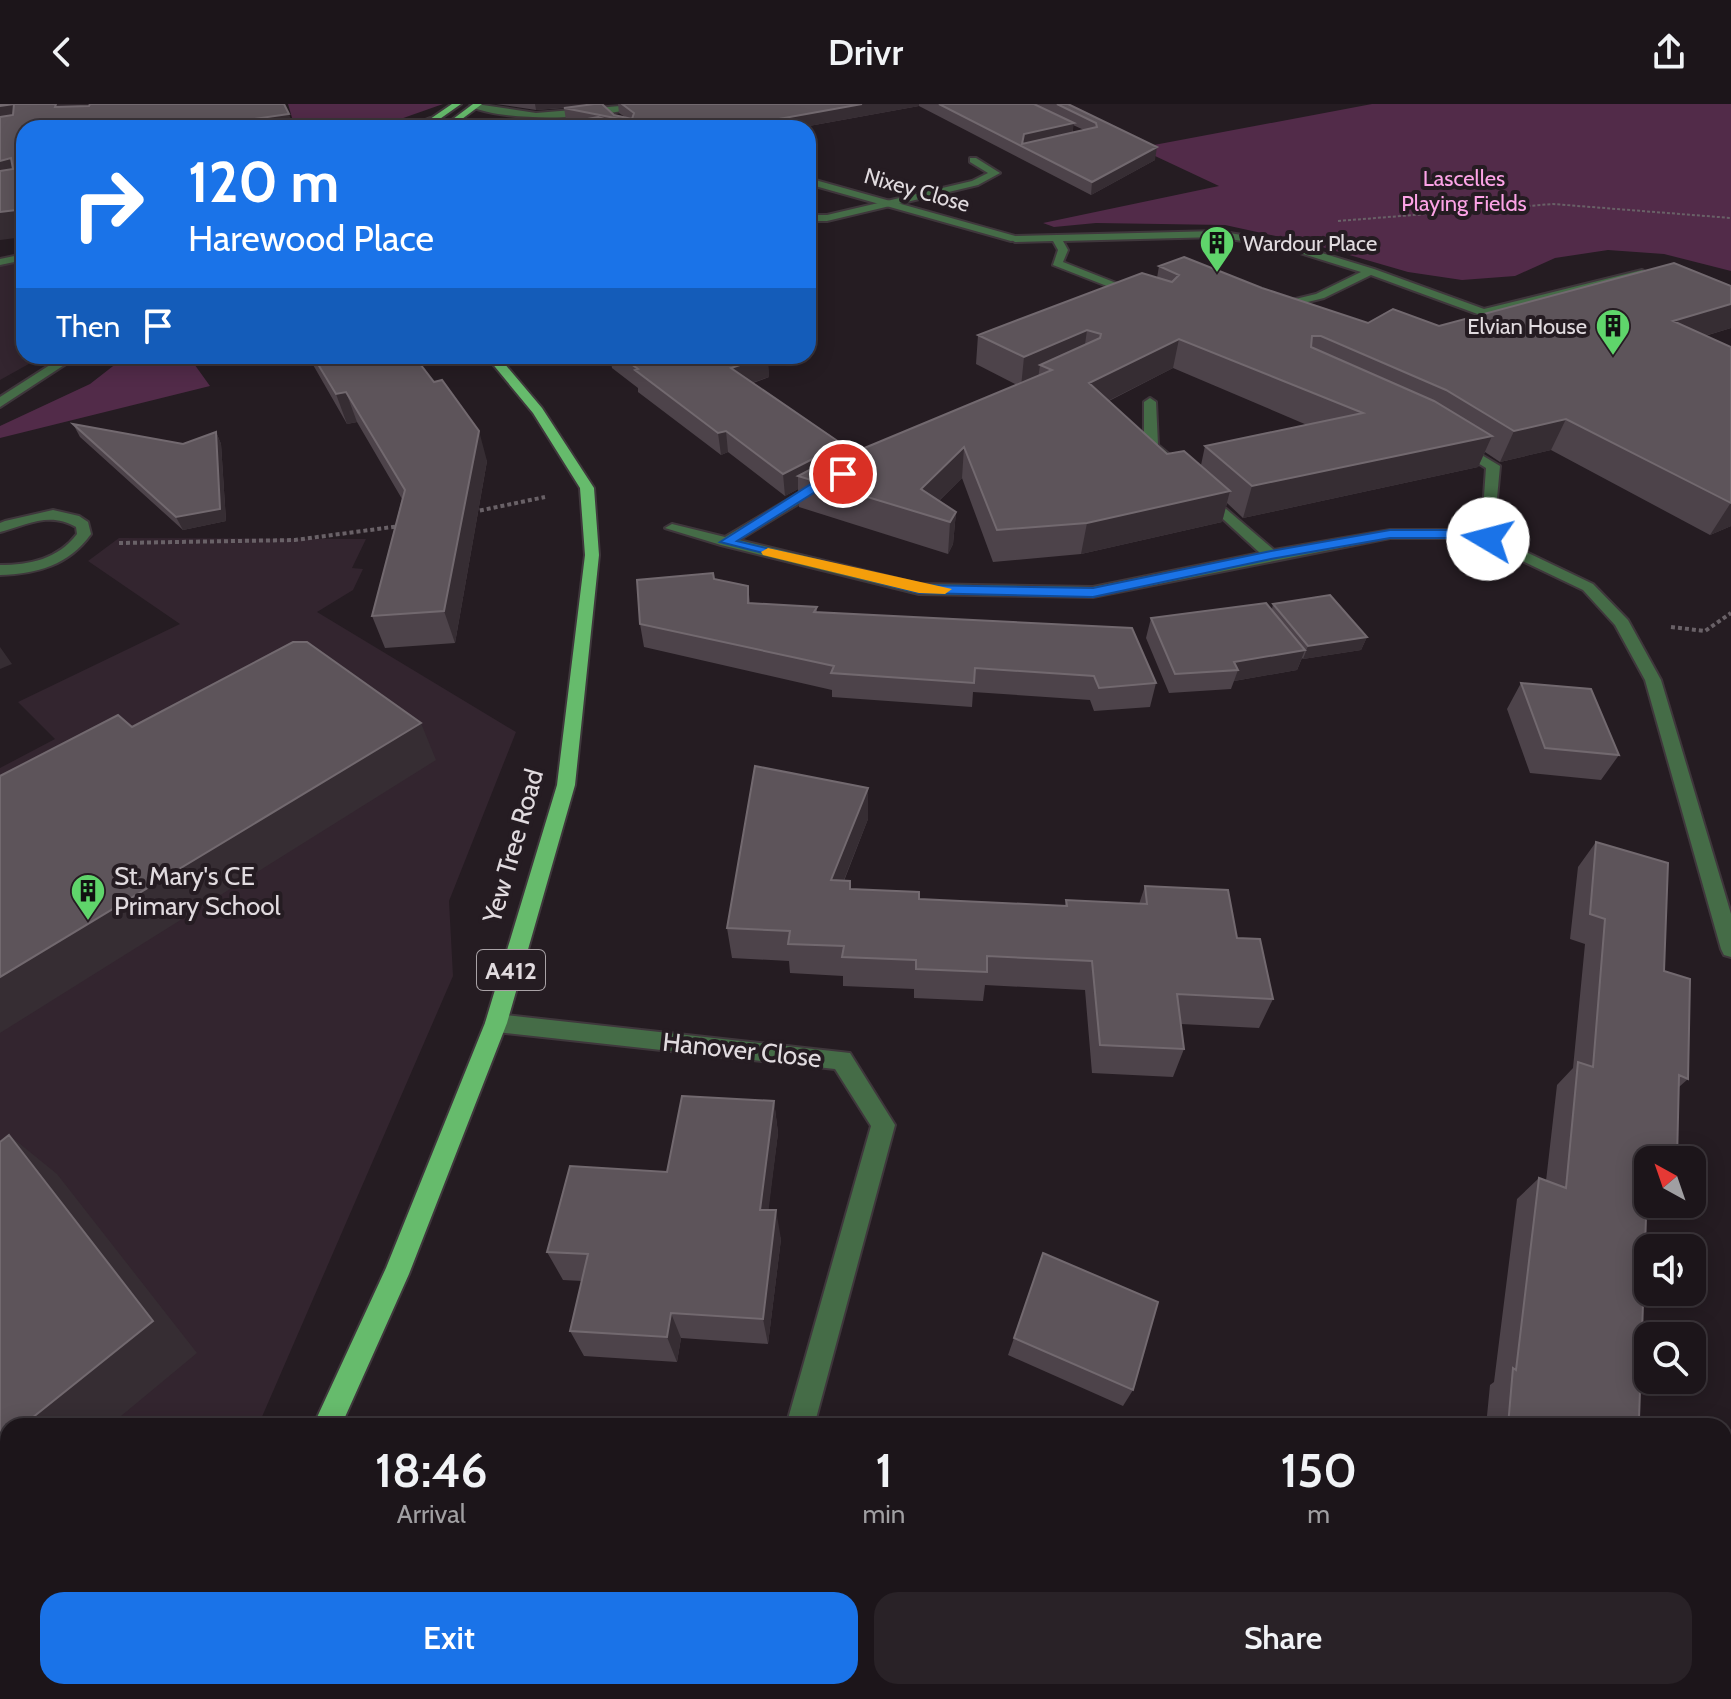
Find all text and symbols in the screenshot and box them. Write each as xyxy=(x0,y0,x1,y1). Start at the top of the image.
icon: back xyxy=(40,30,84,74)
text: Drivr xyxy=(828,30,903,74)
icon: share xyxy=(1647,30,1691,74)
text: 120 m xyxy=(188,148,339,216)
icon: right xyxy=(56,152,160,256)
street label: Nixey Close xyxy=(861,162,973,218)
park label: Lascelles Playing Fields xyxy=(1401,165,1527,217)
text: Harewood Place xyxy=(188,216,434,260)
building icon: Wardour Place xyxy=(1198,224,1236,274)
place label: Wardour Place xyxy=(1243,230,1377,257)
icon: arrive xyxy=(136,304,180,348)
building icon: Elvian House xyxy=(1594,307,1632,357)
text: Then xyxy=(56,308,120,345)
place label: Elvian House xyxy=(1467,313,1587,340)
pin xyxy=(809,440,877,508)
icon: arrive xyxy=(821,452,865,496)
position arrow xyxy=(1446,497,1530,581)
street label: Yew Tree Road xyxy=(475,765,550,928)
place label: St. Mary's CE Primary School xyxy=(114,860,281,922)
building icon: St. Mary's CE Primary School xyxy=(69,872,107,922)
road number: A412 xyxy=(477,950,545,990)
street label: Hanover Close xyxy=(661,1026,823,1074)
north arrow xyxy=(1634,1146,1706,1218)
map controls xyxy=(1634,1146,1706,1394)
button: sound xyxy=(1634,1234,1706,1306)
button: search xyxy=(1634,1322,1706,1394)
text: 18:46 xyxy=(375,1441,488,1499)
text: 1 xyxy=(875,1441,892,1499)
text: 150 xyxy=(1280,1441,1357,1499)
text: Arrival xyxy=(397,1498,466,1530)
text: min xyxy=(863,1498,905,1530)
text: m xyxy=(1307,1498,1330,1530)
button: Exit xyxy=(40,1592,858,1684)
button: Share xyxy=(874,1592,1692,1684)

